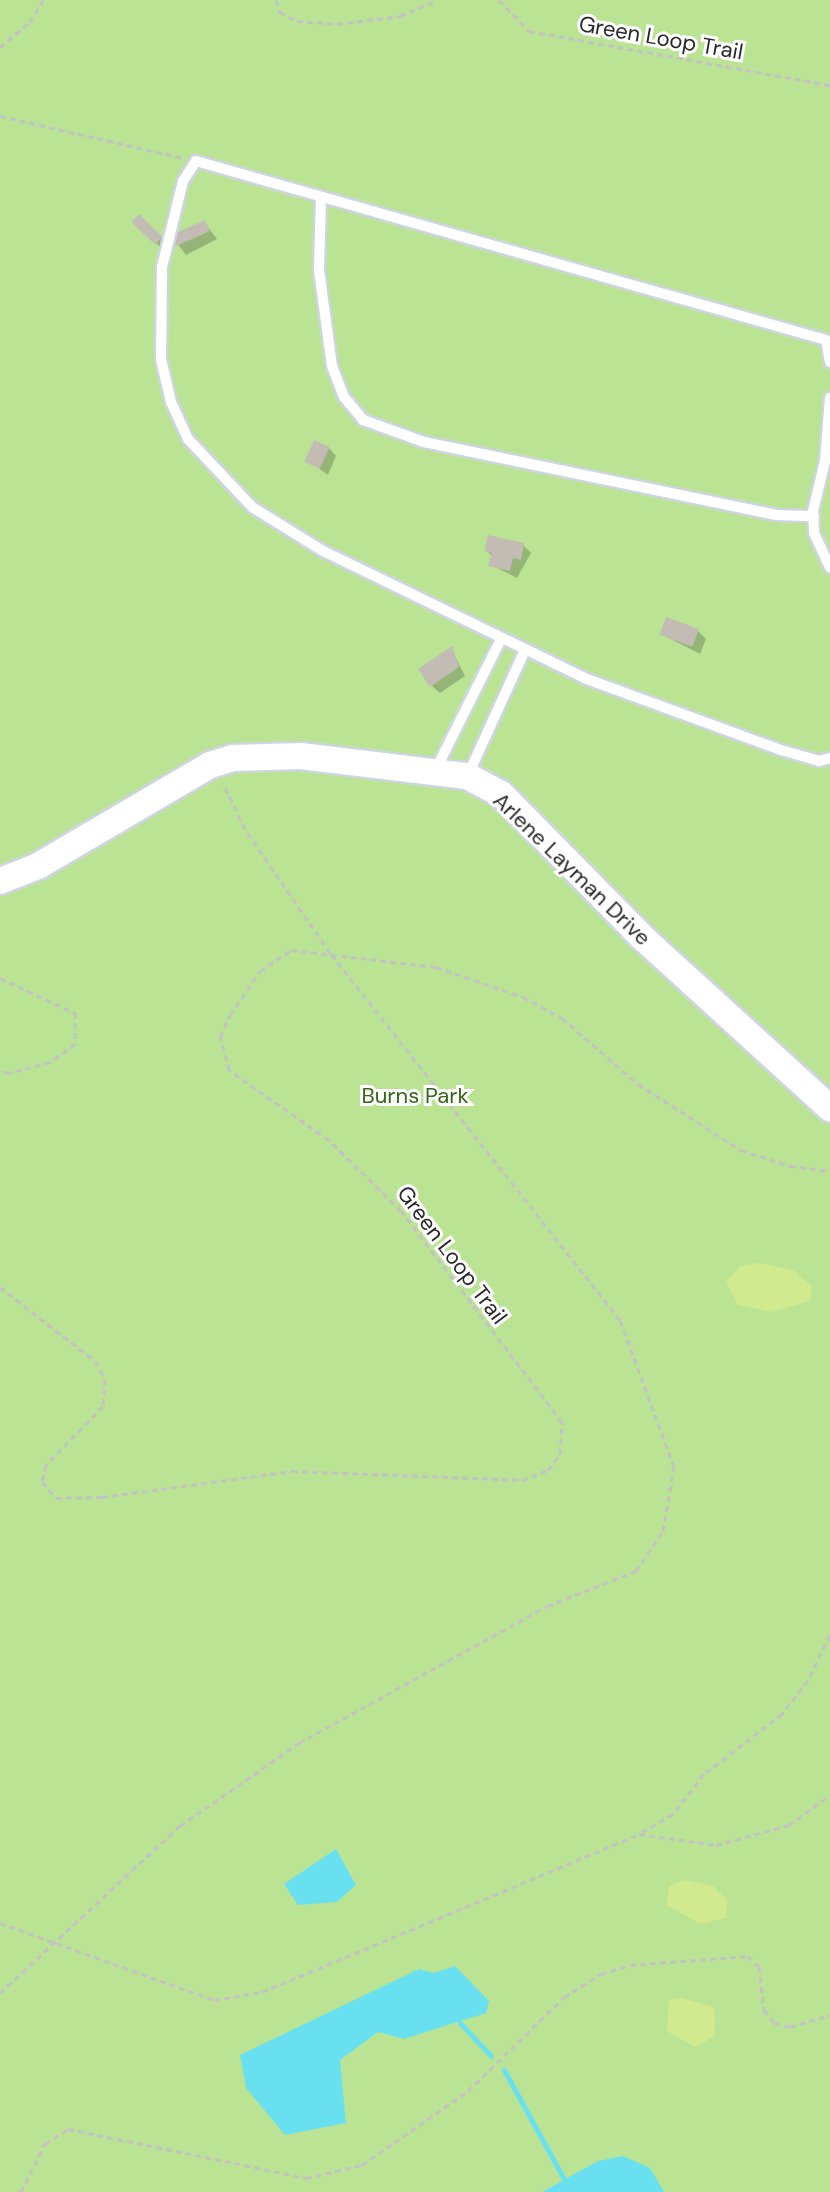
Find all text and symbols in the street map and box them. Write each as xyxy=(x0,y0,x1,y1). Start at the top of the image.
street label: Green Loop Trail xyxy=(577,11,745,65)
street label: Arlene Layman Drive xyxy=(488,787,656,951)
park label: Burns Park xyxy=(362,1083,468,1109)
street label: Green Loop Trail xyxy=(391,1181,513,1329)

